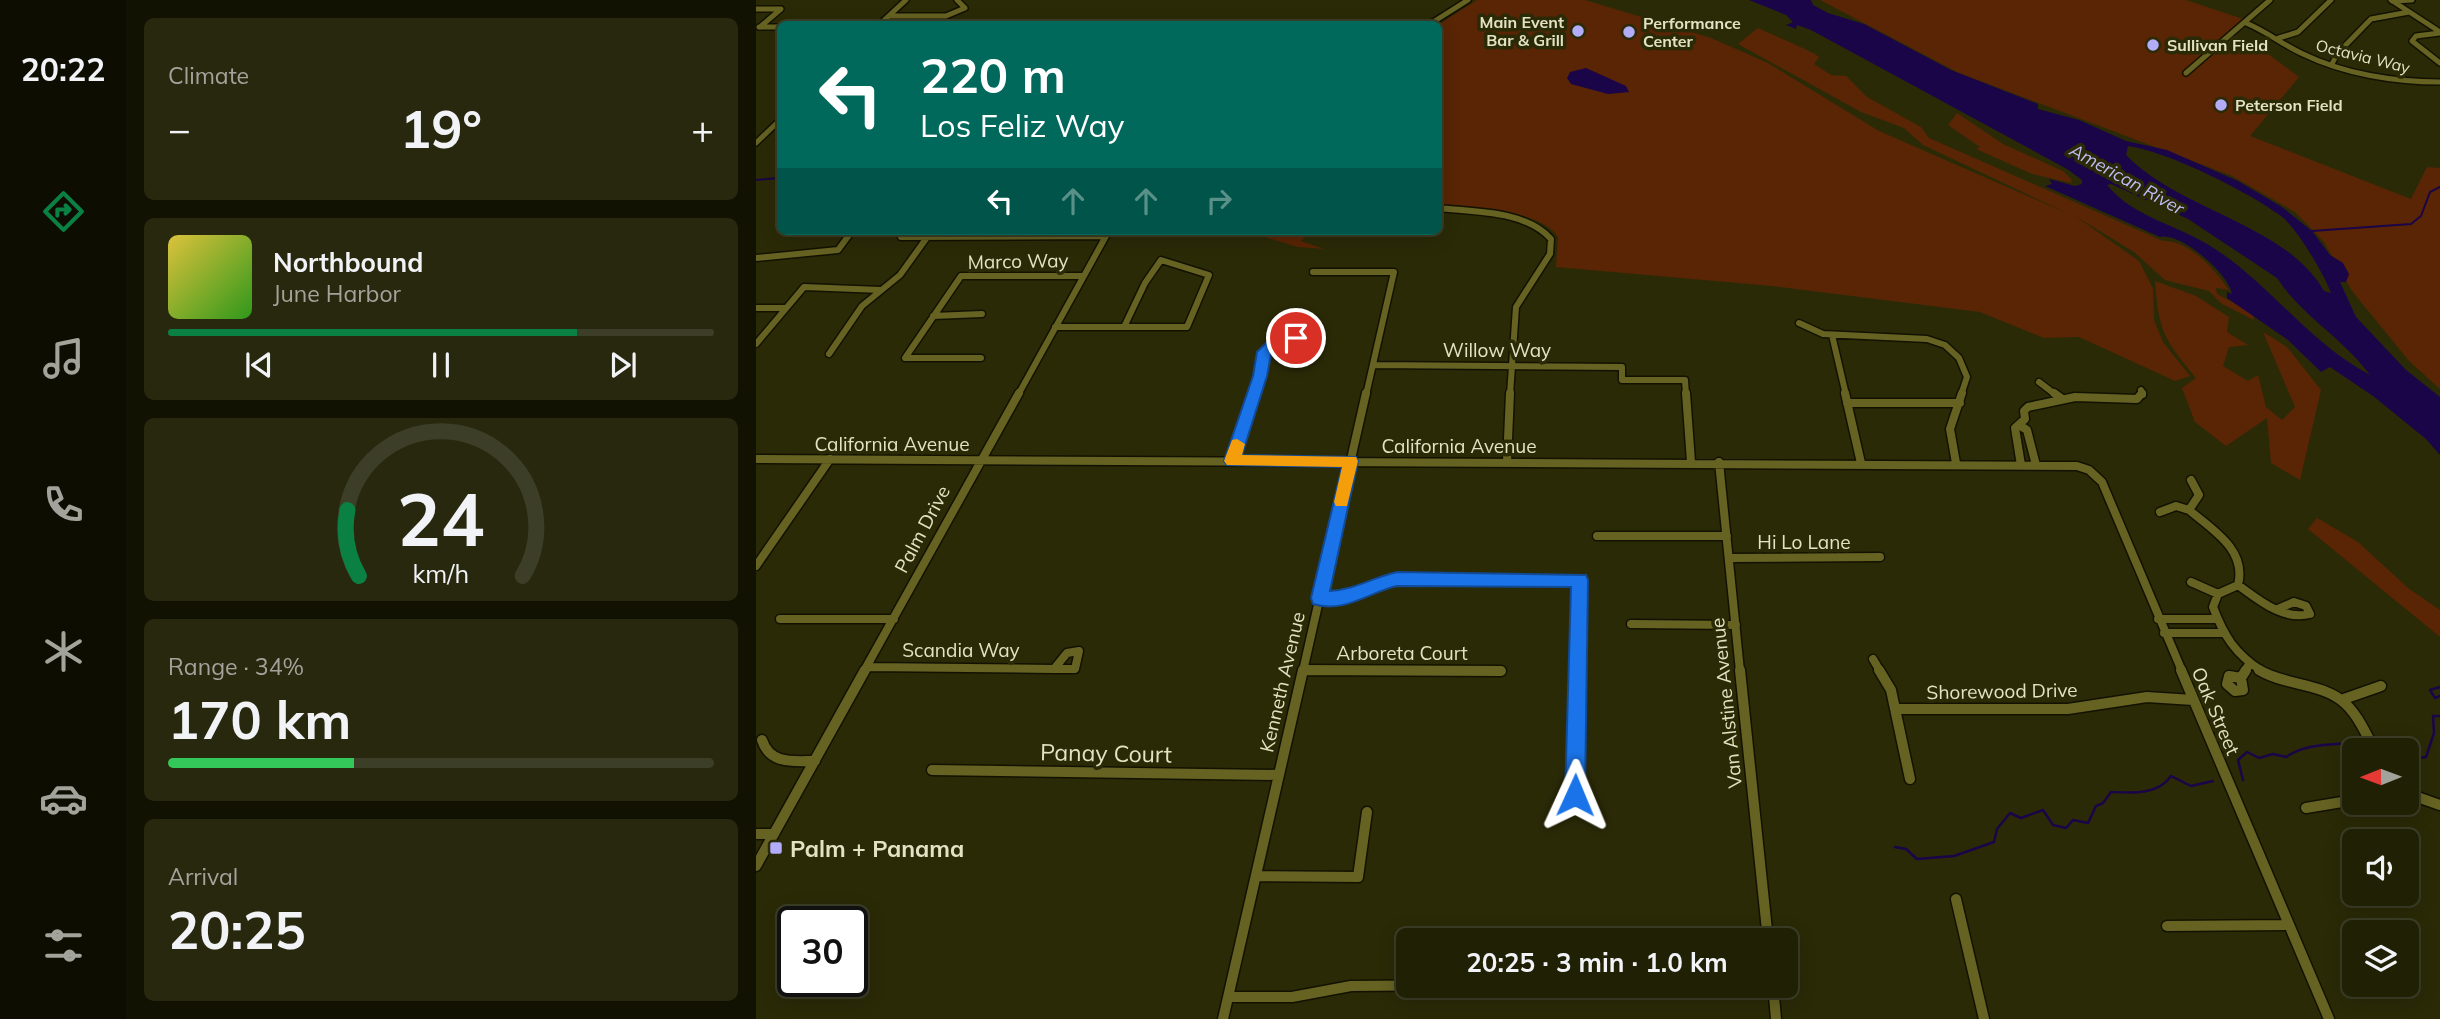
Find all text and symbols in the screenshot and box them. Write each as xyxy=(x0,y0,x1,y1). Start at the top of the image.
place label: Main Event Bar & Grill xyxy=(1480,12,1564,50)
place label: Performance Center xyxy=(1643,13,1741,51)
marker: Main Event Bar & Grill xyxy=(1570,23,1586,39)
marker: Performance Center xyxy=(1621,24,1637,40)
place label: Sullivan Field xyxy=(2167,35,2268,55)
street label: Octavia Way xyxy=(2314,35,2413,77)
marker: Sullivan Field xyxy=(2145,37,2161,53)
text: 220 m xyxy=(920,44,1066,105)
text: 20:22 xyxy=(21,49,105,89)
icon: left xyxy=(805,49,896,140)
text: Climate xyxy=(168,61,249,90)
place label: Peterson Field xyxy=(2235,95,2343,115)
text: 19° xyxy=(400,96,482,161)
marker: Peterson Field xyxy=(2213,97,2229,113)
text: − xyxy=(168,105,191,153)
text: + xyxy=(691,105,714,153)
text: Los Feliz Way xyxy=(920,105,1125,145)
water label: American River xyxy=(2065,138,2189,221)
icon: left xyxy=(981,182,1019,220)
icon: ahead xyxy=(1054,182,1092,220)
icon: ahead xyxy=(1127,182,1165,220)
icon: right xyxy=(1200,182,1238,220)
icon: directions xyxy=(39,187,88,236)
text: Northbound xyxy=(273,246,423,279)
street label: Marco Way xyxy=(967,248,1069,274)
text: June Harbor xyxy=(273,279,401,308)
pin xyxy=(1266,308,1326,368)
icon: arrive xyxy=(1277,319,1315,357)
icon: music xyxy=(39,334,88,383)
street label: Willow Way xyxy=(1443,338,1551,362)
icon: previous xyxy=(240,346,278,384)
icon: pause xyxy=(422,346,460,384)
icon: next xyxy=(604,346,642,384)
street label: California Avenue xyxy=(814,432,970,456)
street label: California Avenue xyxy=(1381,434,1537,458)
text: 24 xyxy=(397,473,485,564)
icon: phone xyxy=(39,480,88,529)
street label: Palm Drive xyxy=(889,481,955,577)
street label: Hi Lo Lane xyxy=(1757,530,1851,554)
text: km/h xyxy=(413,557,469,588)
street label: Kenneth Avenue xyxy=(1254,609,1310,755)
street label: Van Alstine Avenue xyxy=(1705,617,1747,789)
icon: climate xyxy=(39,627,88,676)
street label: Scandia Way xyxy=(902,638,1020,662)
street label: Arboreta Court xyxy=(1336,641,1468,665)
text: Range · 34% xyxy=(168,652,304,681)
street label: Oak Street xyxy=(2187,663,2245,759)
street label: Shorewood Drive xyxy=(1926,678,2078,704)
text: 170 km xyxy=(168,687,351,752)
street label: Panay Court xyxy=(1040,737,1172,769)
north arrow xyxy=(2342,738,2418,816)
map controls xyxy=(2342,738,2419,997)
position arrow xyxy=(1538,758,1612,832)
icon: car xyxy=(39,774,88,823)
button: sound xyxy=(2342,829,2419,906)
place label: Palm + Panama xyxy=(790,834,964,863)
marker: Palm + Panama xyxy=(768,840,784,856)
text: Arrival xyxy=(168,862,238,891)
text: 20:25 xyxy=(168,897,306,962)
speed limit sign: 30 xyxy=(777,906,868,997)
button: layers xyxy=(2342,920,2419,997)
icon: filters xyxy=(39,921,88,970)
text: 20:25 · 3 min · 1.0 km xyxy=(1466,946,1728,979)

